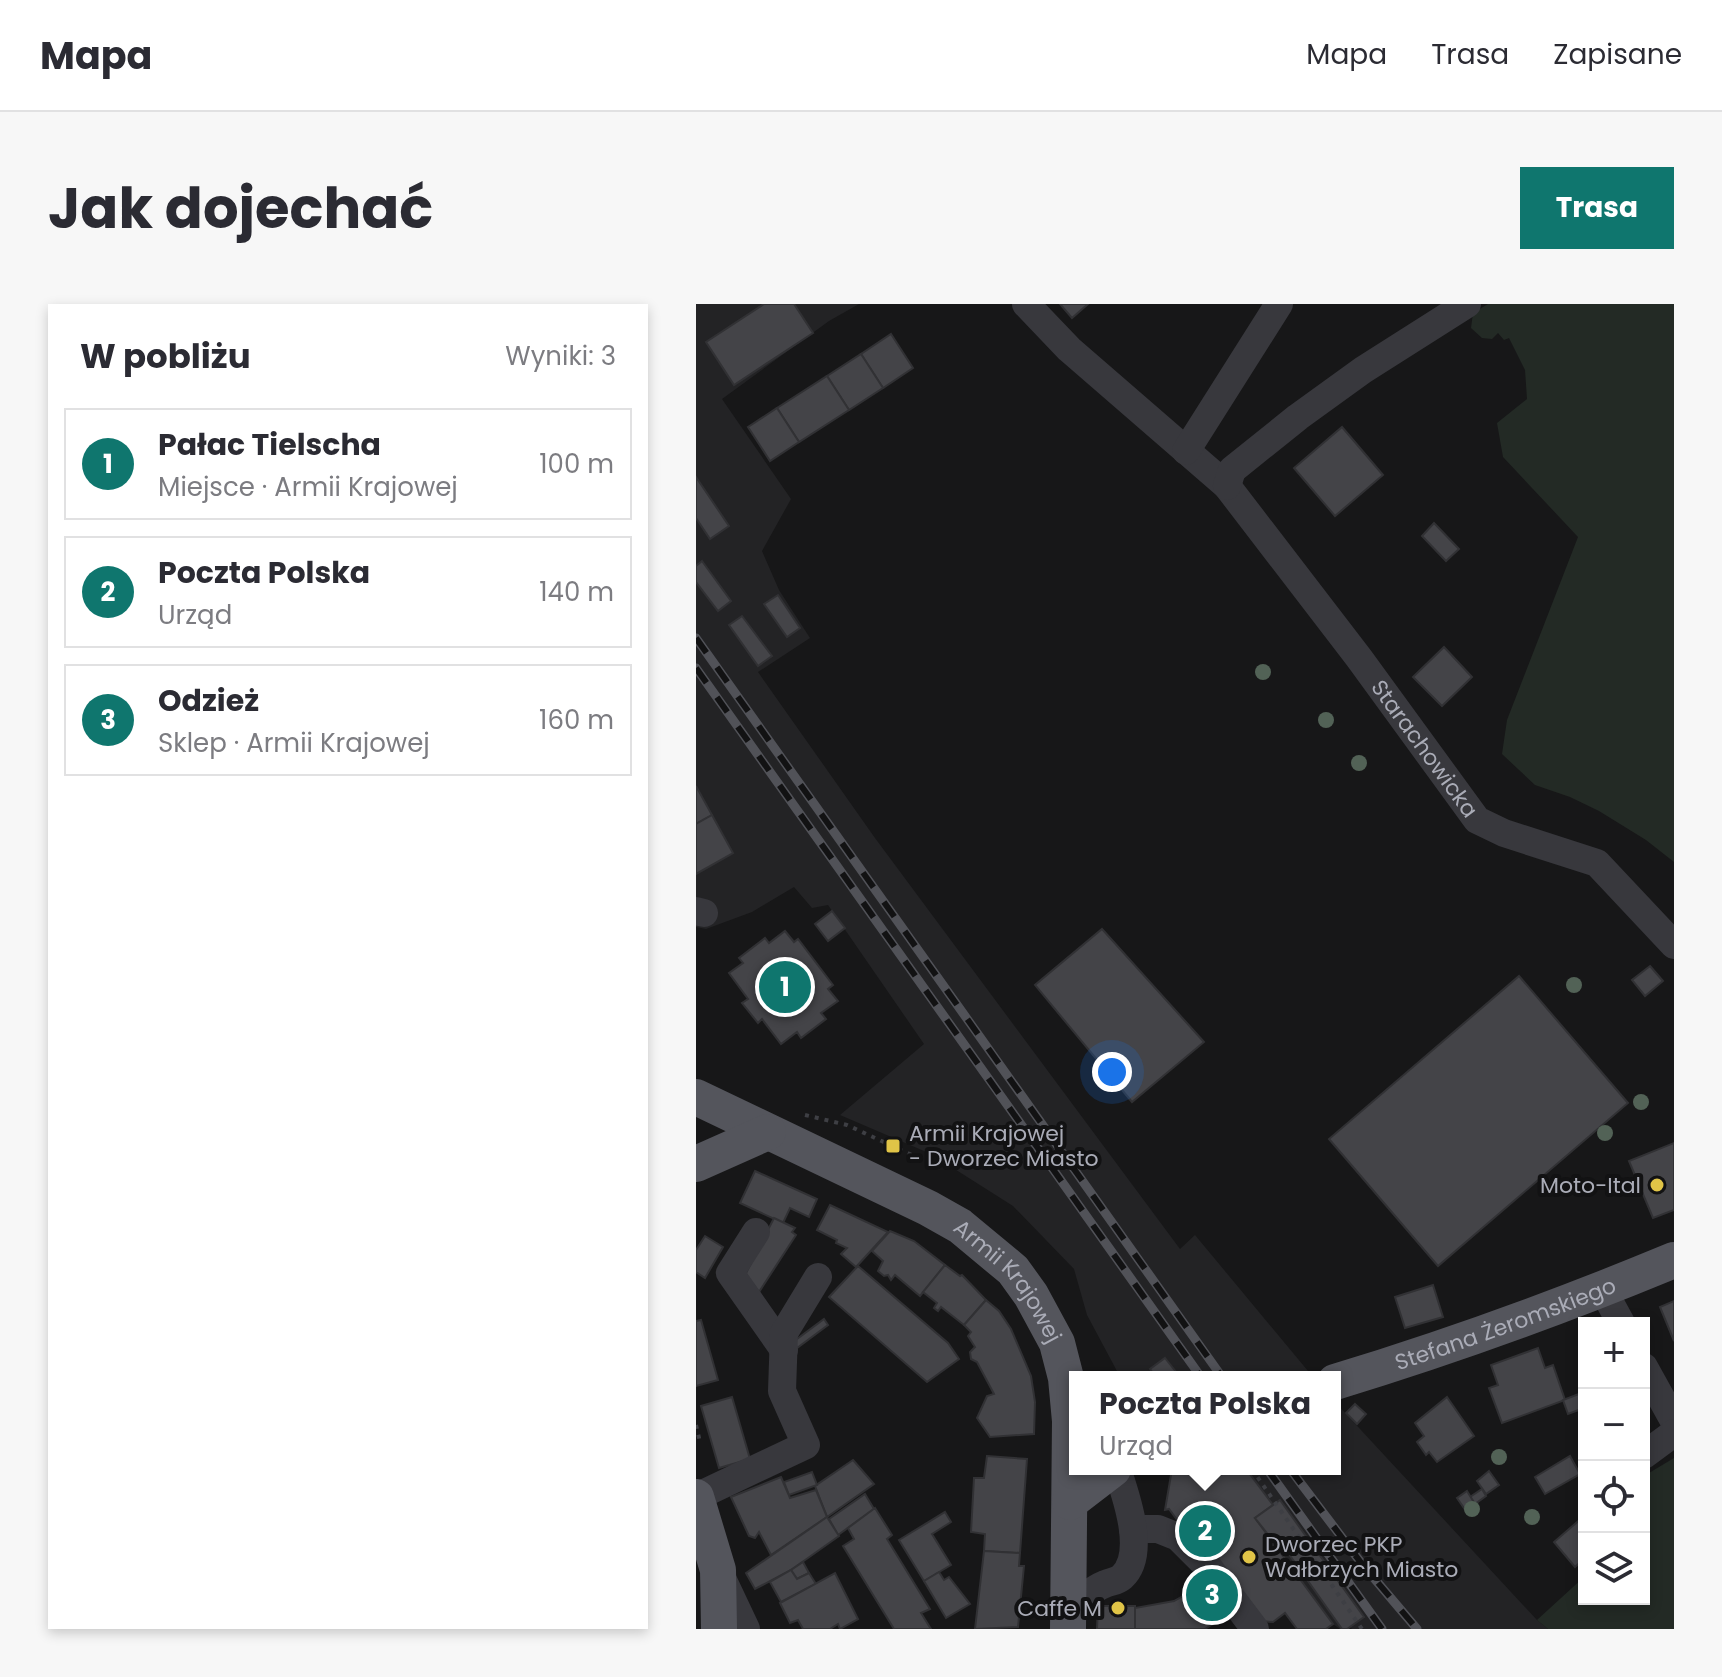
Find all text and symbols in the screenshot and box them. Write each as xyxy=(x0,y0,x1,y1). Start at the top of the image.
text: Mapa xyxy=(40,29,152,82)
text: Mapa xyxy=(1306,35,1387,74)
text: Trasa xyxy=(1431,35,1509,74)
text: Zapisane xyxy=(1553,35,1682,74)
button: Trasa xyxy=(1520,167,1674,249)
text: Jak dojechać xyxy=(48,169,433,248)
text: W pobliżu xyxy=(80,332,251,380)
text: Wyniki: 3 xyxy=(505,338,616,374)
text: Pałac Tielscha xyxy=(158,423,381,466)
text: 1 xyxy=(103,446,113,482)
text: 100 m xyxy=(539,446,614,482)
text: Miejsce · Armii Krajowej xyxy=(158,469,458,505)
text: Poczta Polska xyxy=(158,551,370,594)
text: 2 xyxy=(101,574,115,610)
text: 140 m xyxy=(539,574,614,610)
text: Urząd xyxy=(158,597,232,633)
street label: Starachowicka xyxy=(1364,673,1485,824)
text: Odzież xyxy=(158,679,259,722)
text: 3 xyxy=(100,702,116,738)
text: 160 m xyxy=(539,702,614,738)
text: Sklep · Armii Krajowej xyxy=(158,725,430,761)
pin: 1 xyxy=(759,957,811,1017)
your location xyxy=(1092,1052,1132,1092)
place label: Armii Krajowej - Dworzec Miasto xyxy=(909,1118,1099,1174)
marker: Armii Krajowej - Dworzec Miasto xyxy=(884,1137,902,1155)
place label: Moto-Ital xyxy=(1540,1170,1641,1201)
marker: Moto-Ital xyxy=(1648,1176,1666,1194)
street label: Armii Krajowej xyxy=(947,1212,1069,1348)
street label: Stefana Żeromskiego xyxy=(1391,1270,1620,1378)
map controls xyxy=(1578,1317,1650,1605)
button: + xyxy=(1578,1317,1650,1389)
popup xyxy=(1069,1371,1341,1475)
text: Poczta Polska xyxy=(1099,1382,1311,1425)
button: − xyxy=(1578,1389,1650,1461)
text: Urząd xyxy=(1099,1428,1173,1464)
button: locate xyxy=(1578,1461,1650,1533)
pin: 2 xyxy=(1179,1501,1231,1561)
place label: Dworzec PKP Wałbrzych Miasto xyxy=(1265,1529,1458,1585)
button: layers xyxy=(1578,1533,1650,1605)
marker: Dworzec PKP Wałbrzych Miasto xyxy=(1240,1548,1258,1566)
pin: 3 xyxy=(1186,1565,1238,1625)
place label: Caffe M xyxy=(1017,1593,1102,1624)
marker: Caffe M xyxy=(1109,1599,1127,1617)

